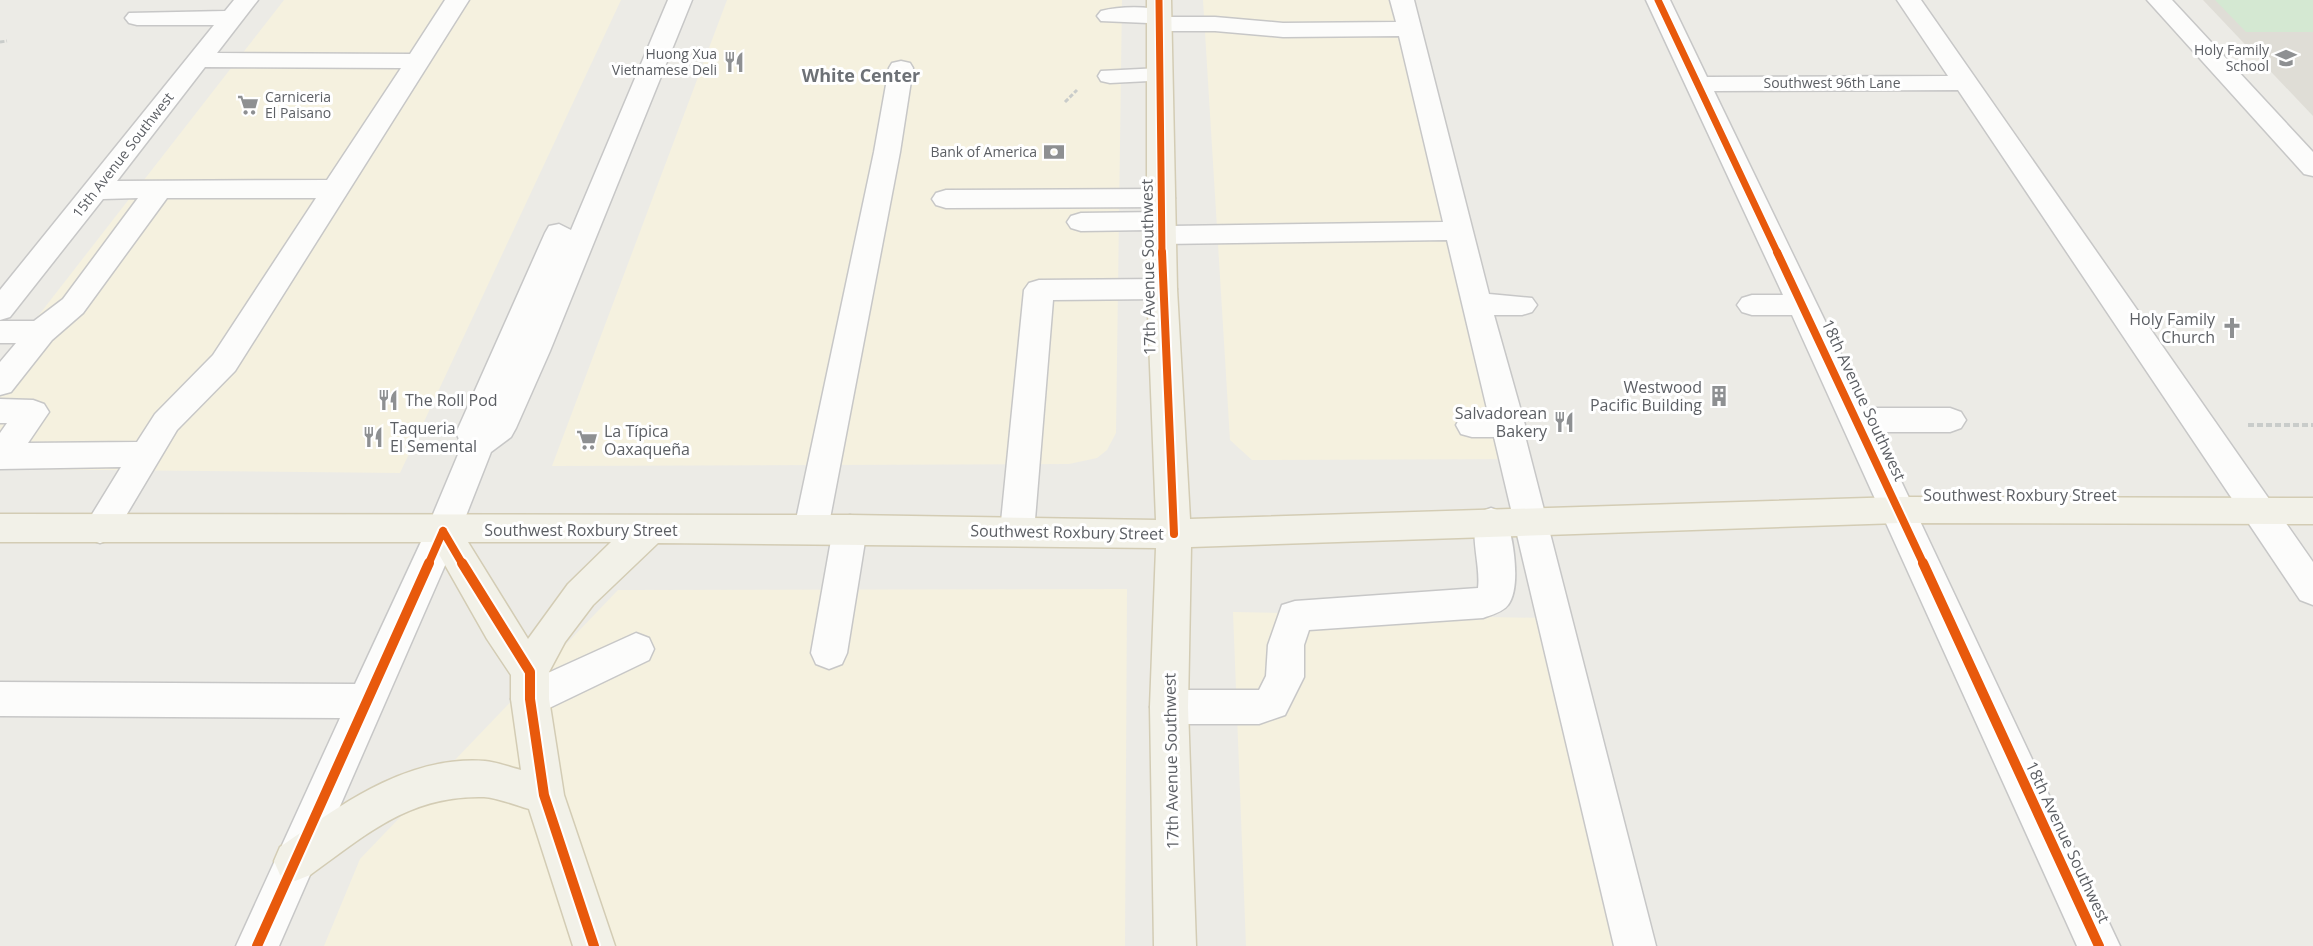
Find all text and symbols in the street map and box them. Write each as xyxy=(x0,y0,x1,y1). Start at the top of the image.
place label: Holy Family School xyxy=(2194,40,2270,75)
place label: Huong Xua Vietnamese Deli xyxy=(612,44,717,79)
school or university icon: Holy Family School xyxy=(2274,46,2298,70)
restaurant icon: Huong Xua Vietnamese Deli xyxy=(722,50,746,74)
district label: White Center xyxy=(802,63,920,87)
street label: Southwest 96th Lane xyxy=(1763,73,1901,92)
place label: Carniceria El Paisano xyxy=(265,87,331,122)
street label: 15th Avenue Southwest xyxy=(68,88,178,221)
supermarket icon: Carniceria El Paisano xyxy=(236,93,260,117)
bank icon: Bank of America xyxy=(1042,140,1066,164)
place label: Bank of America xyxy=(930,142,1037,161)
street label: 17th Avenue Southwest xyxy=(1135,178,1161,355)
place label: Holy Family Church xyxy=(2129,308,2216,348)
street label: 18th Avenue Southwest xyxy=(1817,315,1911,485)
church icon: Holy Family Church xyxy=(2220,316,2244,340)
place label: Westwood Pacific Building xyxy=(1590,376,1702,416)
building icon: Westwood Pacific Building xyxy=(1707,384,1731,408)
restaurant icon: The Roll Pod xyxy=(376,388,400,412)
place label: The Roll Pod xyxy=(405,389,498,411)
place label: Salvadorean Bakery xyxy=(1455,402,1548,442)
restaurant icon: Salvadorean Bakery xyxy=(1552,410,1576,434)
place label: Taqueria El Semental xyxy=(390,417,477,457)
place label: La Típica Oaxaqueña xyxy=(604,420,690,460)
restaurant icon: Taqueria El Semental xyxy=(361,425,385,449)
supermarket icon: La Típica Oaxaqueña xyxy=(575,428,599,452)
street label: Southwest Roxbury Street xyxy=(1923,484,2117,506)
street label: Southwest Roxbury Street xyxy=(484,519,678,541)
street label: Southwest Roxbury Street xyxy=(970,519,1164,545)
street label: 17th Avenue Southwest xyxy=(1158,672,1184,849)
street label: 18th Avenue Southwest xyxy=(2021,757,2115,927)

